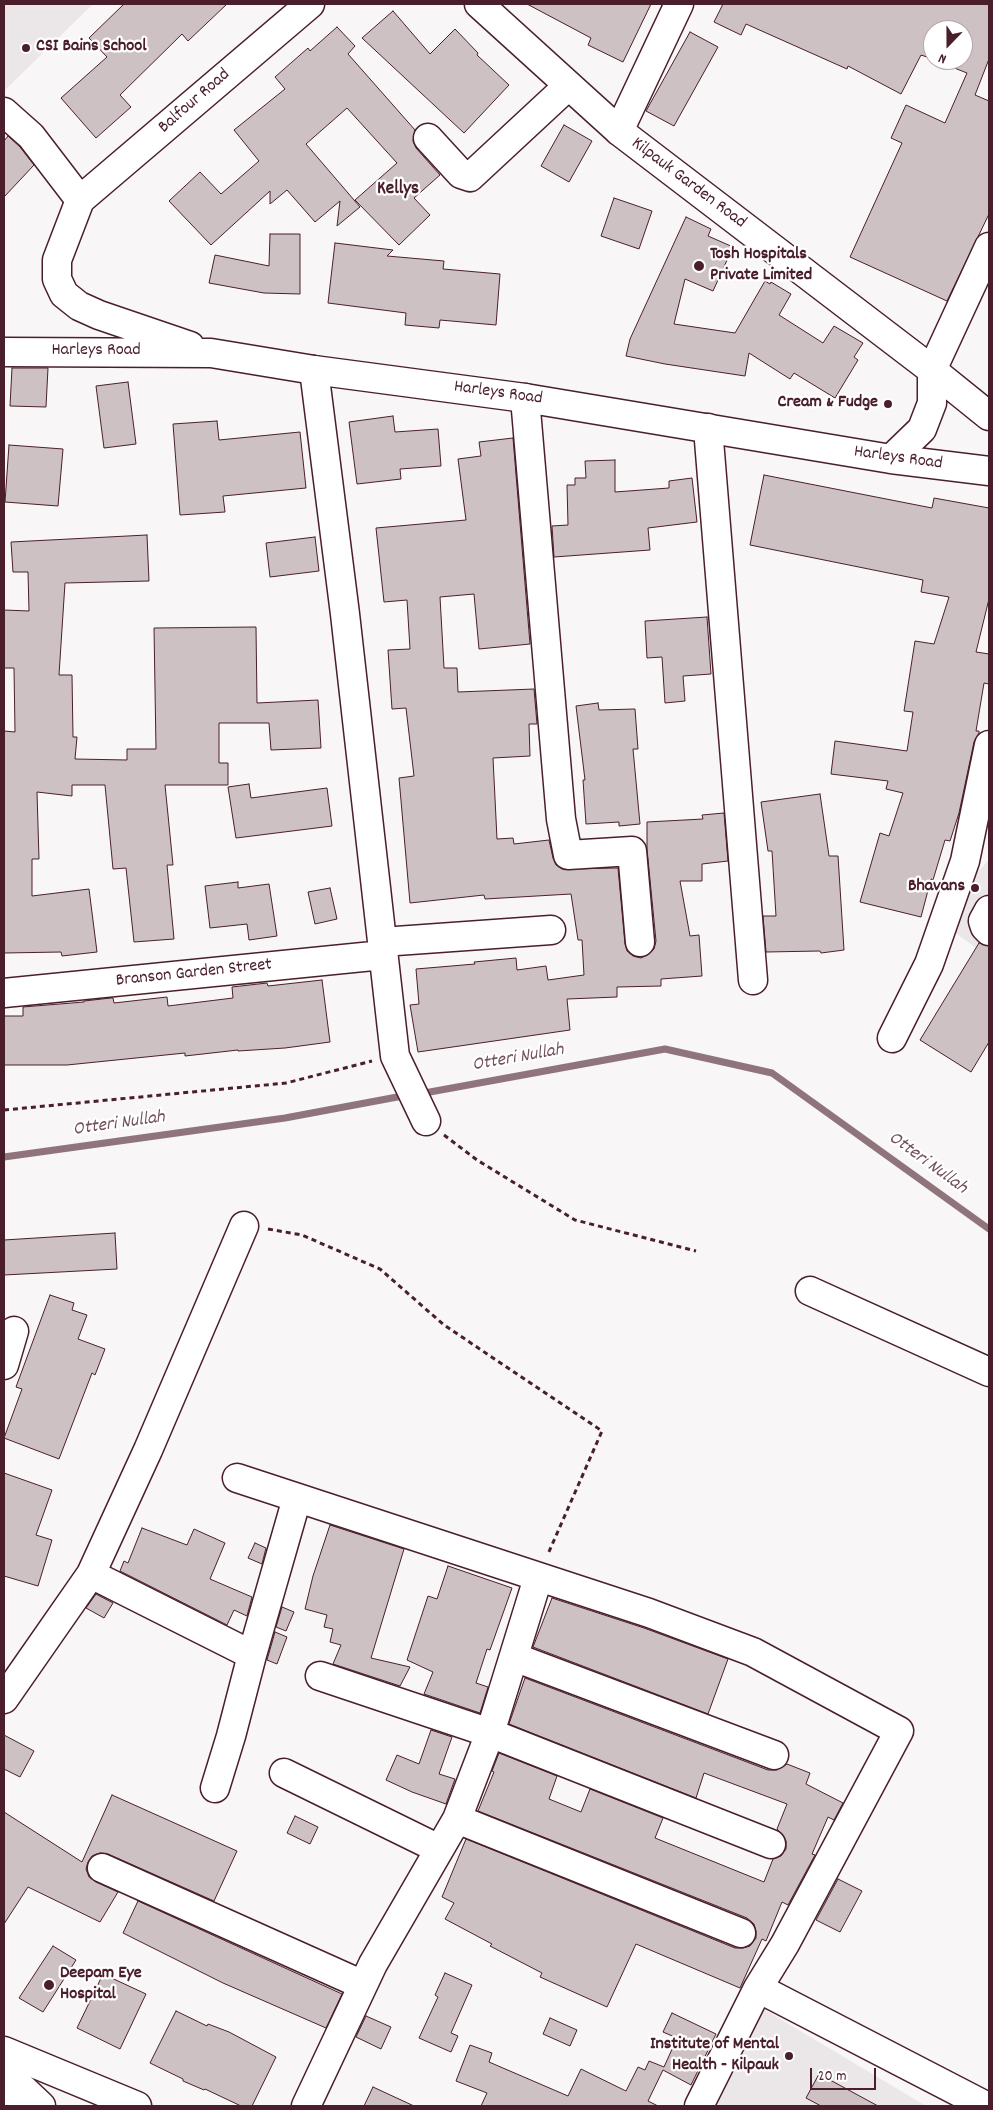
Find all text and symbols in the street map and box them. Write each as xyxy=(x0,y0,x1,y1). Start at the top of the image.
north arrow xyxy=(923,20,973,70)
place label: CSI Bains School xyxy=(36,37,147,59)
marker: CSI Bains School xyxy=(20,42,32,54)
text: N xyxy=(936,47,950,69)
street label: Balfour Road xyxy=(155,65,235,139)
street label: Kilpauk Garden Road xyxy=(626,134,750,234)
district label: Kellys xyxy=(377,179,419,201)
place label: Tosh Hospitals Private Limited xyxy=(710,245,812,288)
marker: Tosh Hospitals Private Limited xyxy=(692,259,706,273)
street label: Harleys Road xyxy=(51,341,141,363)
street label: Harleys Road xyxy=(452,377,544,411)
place label: Cream & Fudge xyxy=(778,393,878,415)
marker: Cream & Fudge xyxy=(882,398,894,410)
street label: Harleys Road xyxy=(852,442,944,476)
place label: Bhavans xyxy=(908,877,965,899)
marker: Bhavans xyxy=(969,882,981,894)
street label: Branson Garden Street xyxy=(115,955,273,993)
water label: Otteri Nullah xyxy=(471,1040,565,1078)
water label: Otteri Nullah xyxy=(72,1107,166,1143)
water label: Otteri Nullah xyxy=(883,1128,971,1200)
place label: Deepam Eye Hospital xyxy=(60,1964,142,2006)
marker: Deepam Eye Hospital xyxy=(42,1978,56,1992)
place label: Institute of Mental Health - Kilpauk xyxy=(650,2035,779,2078)
marker: Institute of Mental Health - Kilpauk xyxy=(783,2050,795,2062)
scale bar xyxy=(813,2058,879,2090)
text: 20 m xyxy=(818,2066,846,2088)

